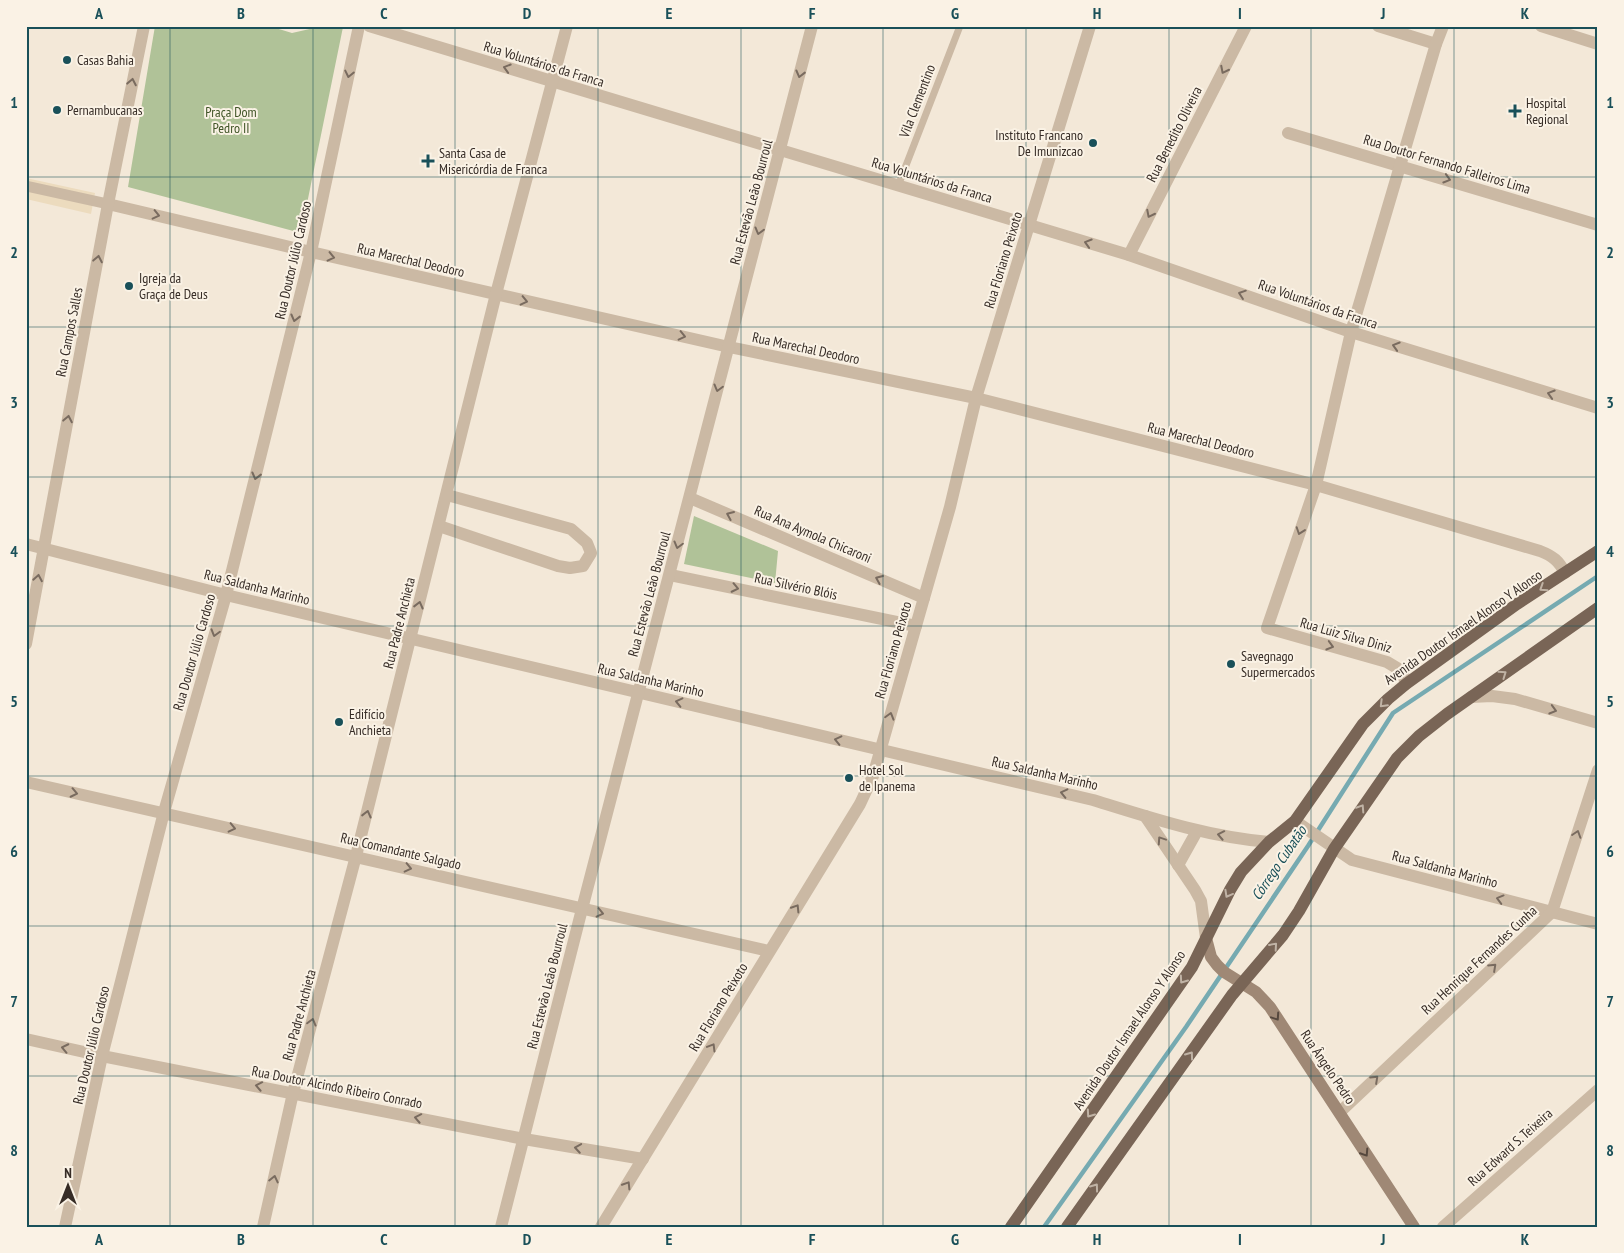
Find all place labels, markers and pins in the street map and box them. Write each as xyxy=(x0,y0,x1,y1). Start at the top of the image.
place label: Casas Bahia xyxy=(77,51,134,69)
marker: Casas Bahia xyxy=(61,54,73,66)
place label: Hospital Regional xyxy=(1526,94,1569,128)
place label: Pernambucanas xyxy=(67,101,143,119)
marker: Pernambucanas xyxy=(51,104,63,116)
marker: Hospital Regional xyxy=(1508,104,1522,118)
place label: Instituto Francano De Imunizcao xyxy=(995,126,1083,160)
marker: Instituto Francano De Imunizcao xyxy=(1087,137,1099,149)
place label: Santa Casa de Misericórdia de Franca xyxy=(439,144,547,178)
marker: Santa Casa de Misericórdia de Franca xyxy=(421,154,435,168)
place label: Igreja da Graça de Deus xyxy=(139,269,208,303)
marker: Igreja da Graça de Deus xyxy=(123,280,135,292)
place label: Savegnago Supermercados xyxy=(1241,647,1315,681)
marker: Savegnago Supermercados xyxy=(1225,658,1237,670)
place label: Edifício Anchieta xyxy=(349,705,391,739)
marker: Edifício Anchieta xyxy=(333,716,345,728)
place label: Hotel Sol de Ipanema xyxy=(859,761,915,795)
marker: Hotel Sol de Ipanema xyxy=(843,772,855,784)

